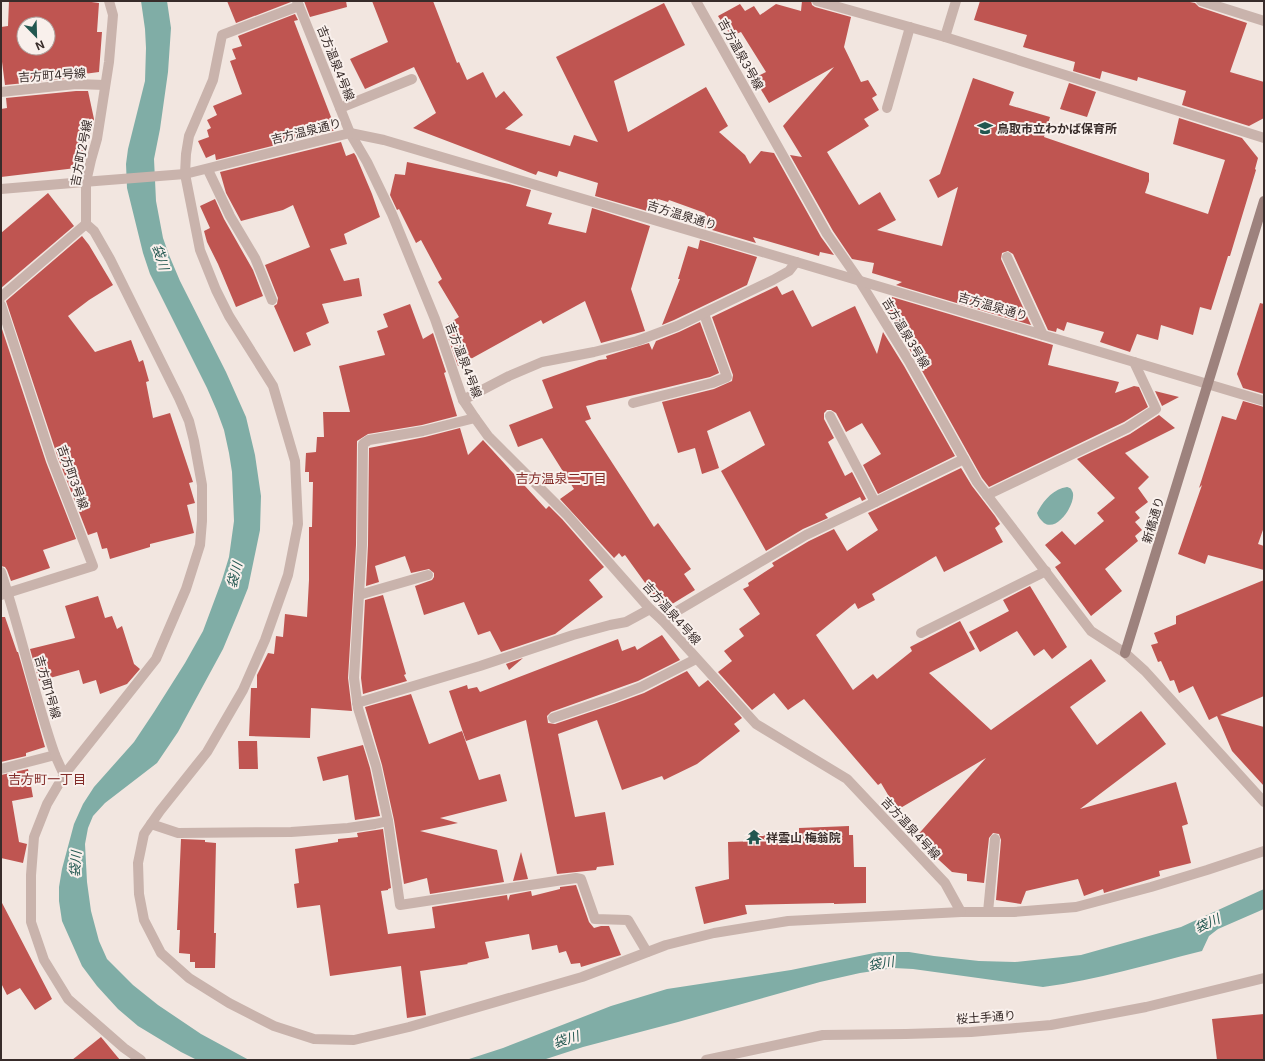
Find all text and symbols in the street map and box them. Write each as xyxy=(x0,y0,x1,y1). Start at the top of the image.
north arrow xyxy=(16,16,56,56)
street label: 吉方温泉3号線 xyxy=(715,16,767,92)
street label: 吉方温泉4号線 xyxy=(314,23,358,103)
text: N xyxy=(33,37,47,53)
street label: 吉方町4号線 xyxy=(18,65,86,85)
street label: 吉方温泉通り xyxy=(269,115,343,147)
street label: 吉方町2号線 xyxy=(67,119,95,187)
school or university icon: 鳥取市立わかば保育所 xyxy=(976,119,994,137)
place label: 鳥取市立わかば保育所 xyxy=(997,121,1117,136)
street label: 吉方温泉通り xyxy=(645,197,719,233)
water label: 袋川 xyxy=(150,242,173,274)
street label: 吉方温泉通り xyxy=(956,289,1030,323)
street label: 吉方温泉3号線 xyxy=(879,295,933,371)
street label: 吉方温泉4号線 xyxy=(443,320,485,400)
street label: 吉方町3号線 xyxy=(54,443,92,511)
district label: 吉方温泉二丁目 xyxy=(515,470,607,486)
street label: 新橋通り xyxy=(1139,495,1167,545)
water label: 袋川 xyxy=(223,558,246,590)
street label: 吉方温泉4号線 xyxy=(640,578,704,648)
street label: 吉方町1号線 xyxy=(32,654,64,720)
district label: 吉方町一丁目 xyxy=(8,771,86,787)
street label: 吉方温泉4号線 xyxy=(878,794,944,862)
temple icon: 祥雲山 梅翁院 xyxy=(745,828,763,846)
place label: 祥雲山 梅翁院 xyxy=(766,830,841,845)
water label: 袋川 xyxy=(66,848,84,878)
water label: 袋川 xyxy=(1192,910,1224,936)
water label: 袋川 xyxy=(867,953,897,973)
street label: 桜土手通り xyxy=(956,1007,1016,1027)
water label: 袋川 xyxy=(551,1027,583,1050)

